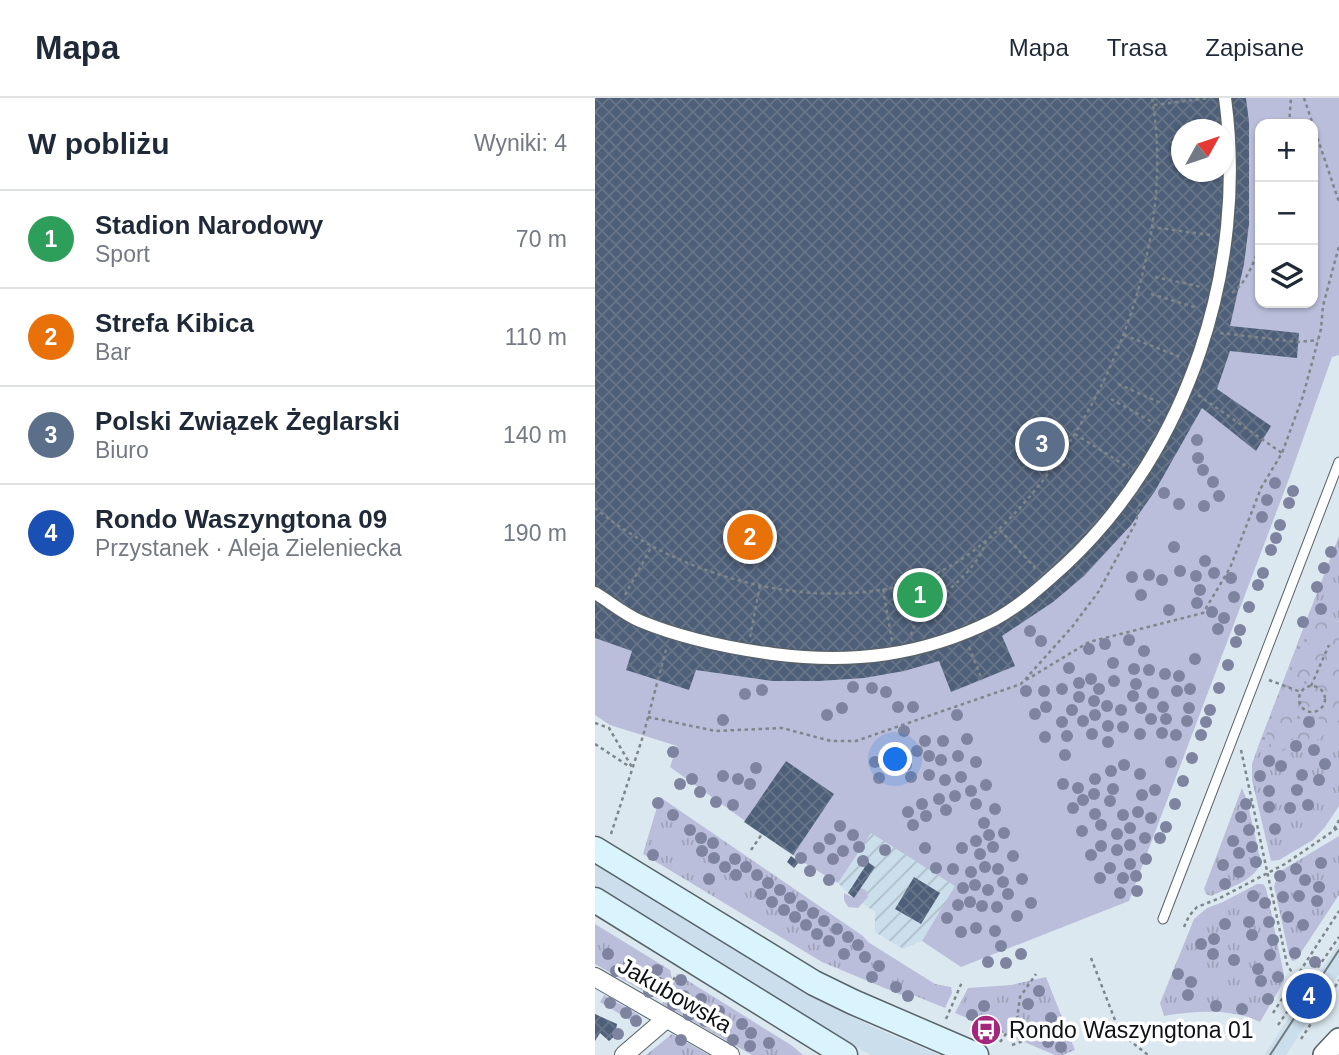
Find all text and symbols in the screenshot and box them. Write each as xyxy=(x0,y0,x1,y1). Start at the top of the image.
text: Mapa xyxy=(35,29,119,66)
text: Mapa xyxy=(1009,34,1069,61)
text: Trasa xyxy=(1107,34,1167,61)
text: Zapisane xyxy=(1205,34,1304,61)
north arrow xyxy=(1171,119,1234,182)
map controls xyxy=(1255,119,1318,308)
button: + xyxy=(1255,119,1318,182)
text: W pobliżu xyxy=(28,127,170,160)
text: Wyniki: 4 xyxy=(474,130,567,156)
button: − xyxy=(1255,182,1318,245)
text: Stadion Narodowy xyxy=(95,210,323,240)
text: 1 xyxy=(45,226,57,252)
text: 70 m xyxy=(516,226,567,252)
text: Sport xyxy=(95,241,150,267)
button: layers xyxy=(1255,245,1318,308)
text: Strefa Kibica xyxy=(95,308,254,338)
text: 2 xyxy=(45,324,57,350)
text: 110 m xyxy=(505,324,567,350)
text: Bar xyxy=(95,339,131,365)
text: Polski Związek Żeglarski xyxy=(95,406,400,436)
pin: 3 xyxy=(1019,418,1065,470)
text: 3 xyxy=(45,422,57,448)
text: 140 m xyxy=(503,422,567,448)
text: Biuro xyxy=(95,437,149,463)
text: Rondo Waszyngtona 09 xyxy=(95,504,387,534)
pin: 2 xyxy=(727,511,773,563)
text: 4 xyxy=(45,520,57,546)
text: 190 m xyxy=(503,520,567,546)
text: Przystanek · Aleja Zieleniecka xyxy=(95,535,402,561)
pin: 1 xyxy=(897,569,943,621)
your location xyxy=(878,742,912,776)
street label: Jakubowska xyxy=(614,952,736,1038)
pin: 4 xyxy=(1286,970,1332,1022)
bus stop icon: Rondo Waszyngtona 01 xyxy=(969,1013,1003,1047)
place label: Rondo Waszyngtona 01 xyxy=(1009,1017,1254,1043)

